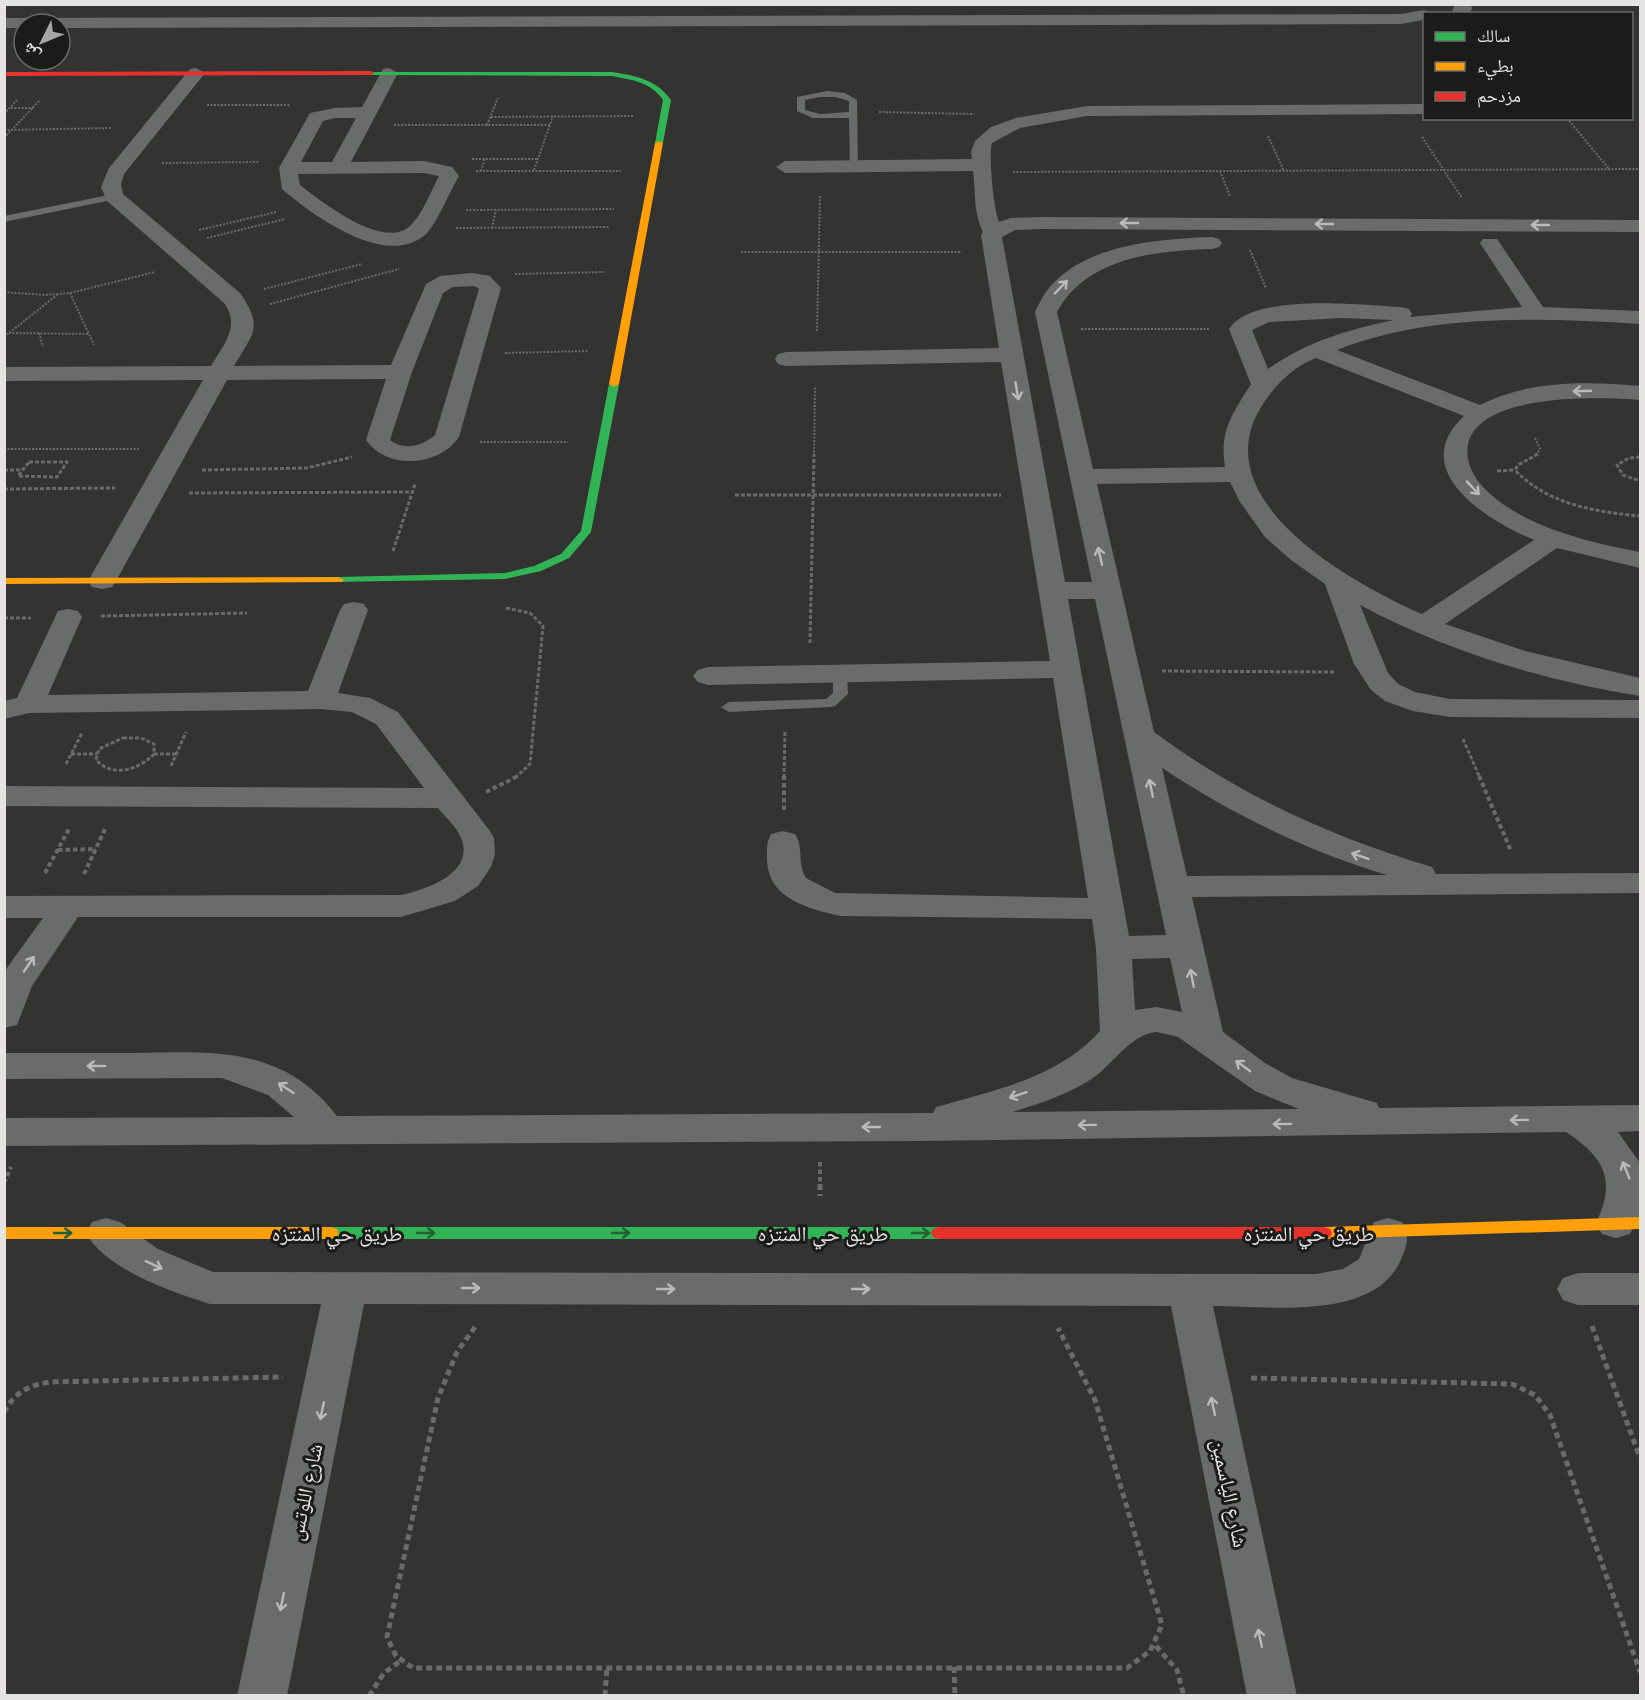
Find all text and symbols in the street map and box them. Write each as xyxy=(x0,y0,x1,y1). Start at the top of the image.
north arrow xyxy=(12,12,72,72)
legend xyxy=(1423,12,1633,120)
text: سالك xyxy=(1477,25,1510,47)
text: ش xyxy=(19,39,44,65)
text: بطيء xyxy=(1477,55,1514,81)
text: مزدحم xyxy=(1477,85,1521,108)
one-way arrow xyxy=(1120,217,1140,229)
one-way arrow xyxy=(1315,218,1335,230)
one-way arrow xyxy=(1531,220,1551,231)
one-way arrow xyxy=(1053,280,1068,295)
one-way arrow xyxy=(1012,380,1023,400)
one-way arrow xyxy=(1573,385,1593,397)
one-way arrow xyxy=(1466,481,1480,496)
one-way arrow xyxy=(1094,547,1105,566)
one-way arrow xyxy=(1144,778,1156,797)
one-way arrow xyxy=(1351,849,1370,860)
one-way arrow xyxy=(23,957,35,973)
one-way arrow xyxy=(1186,969,1197,988)
one-way arrow xyxy=(86,1060,106,1072)
one-way arrow xyxy=(1235,1060,1251,1072)
one-way arrow xyxy=(278,1082,295,1094)
one-way arrow xyxy=(1009,1090,1028,1101)
one-way arrow xyxy=(1510,1114,1530,1126)
one-way arrow xyxy=(1273,1118,1293,1130)
one-way arrow xyxy=(1078,1120,1098,1131)
one-way arrow xyxy=(862,1121,882,1133)
one-way arrow xyxy=(1620,1161,1631,1179)
street label: طريق حي المنتزه xyxy=(272,1221,402,1250)
street label: طريق حي المنتزه xyxy=(758,1221,888,1250)
street label: طريق حي المنتزه xyxy=(1244,1221,1374,1250)
one-way arrow xyxy=(52,1227,72,1239)
one-way arrow xyxy=(415,1227,435,1239)
one-way arrow xyxy=(610,1227,630,1239)
one-way arrow xyxy=(910,1227,930,1239)
one-way arrow xyxy=(145,1260,163,1272)
one-way arrow xyxy=(460,1282,480,1294)
one-way arrow xyxy=(655,1283,675,1295)
one-way arrow xyxy=(850,1283,870,1295)
one-way arrow xyxy=(1207,1397,1218,1416)
one-way arrow xyxy=(315,1401,327,1420)
street label: شارع الياسمين xyxy=(1205,1437,1254,1550)
street label: شارع اللوتس xyxy=(283,1441,328,1543)
one-way arrow xyxy=(276,1592,287,1611)
one-way arrow xyxy=(1254,1629,1265,1648)

